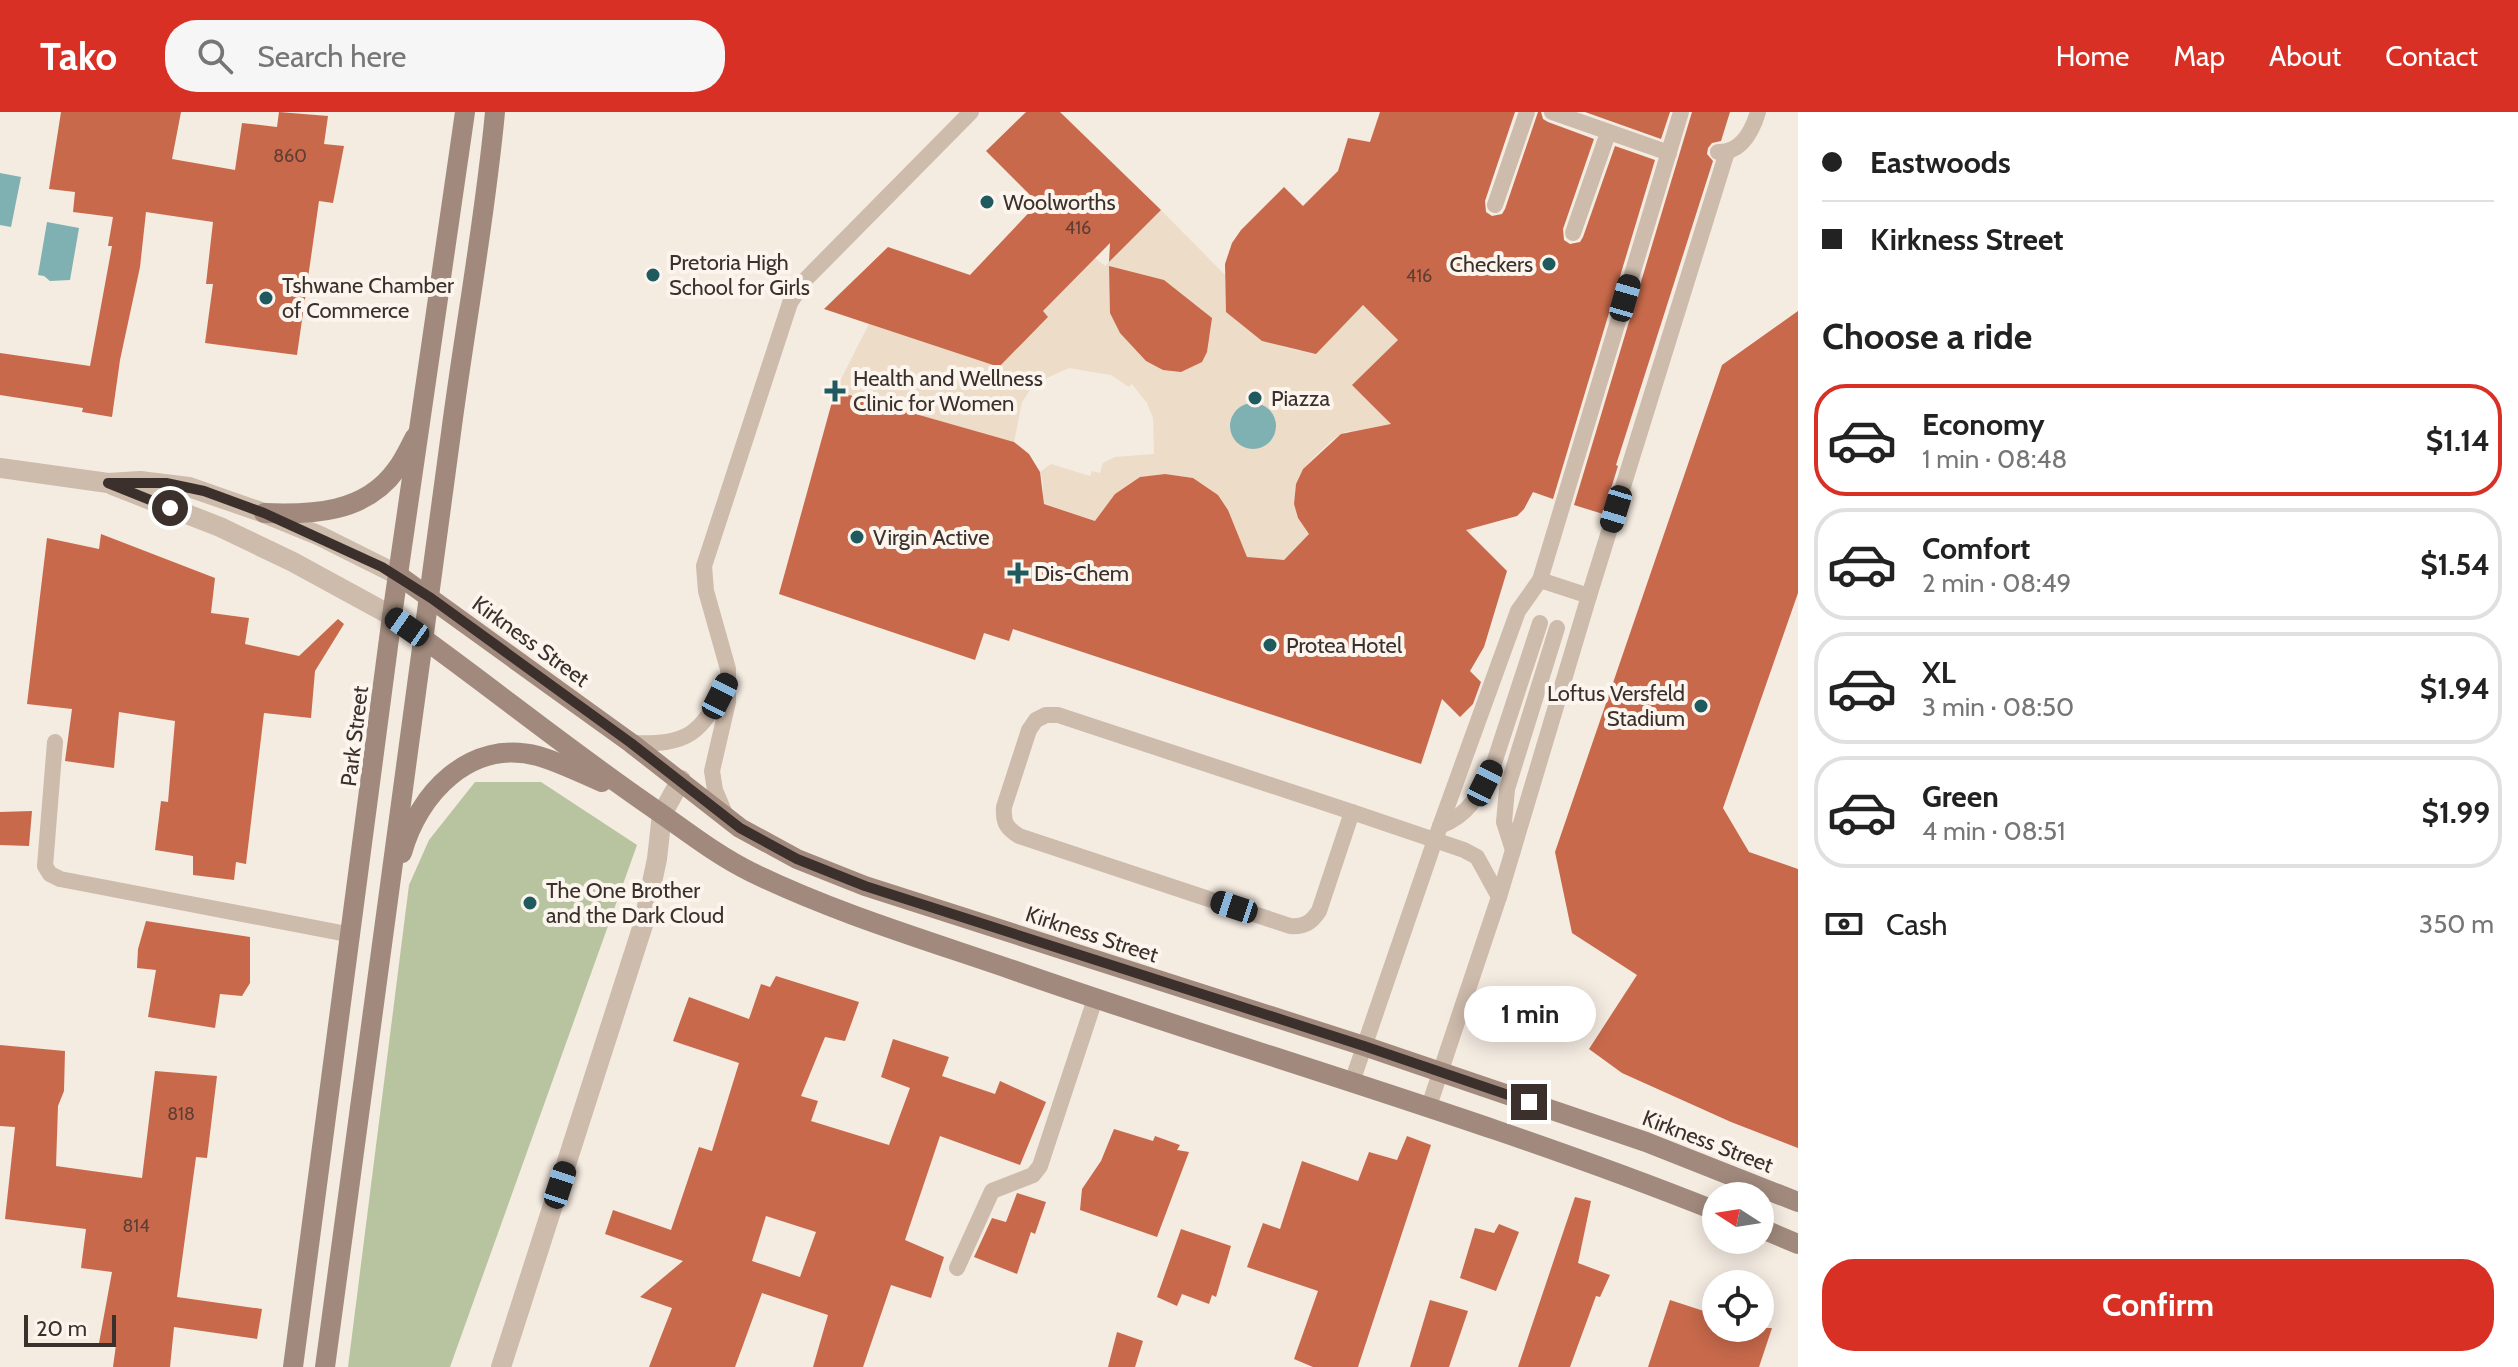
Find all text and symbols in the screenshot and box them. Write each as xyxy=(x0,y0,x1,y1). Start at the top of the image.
search box xyxy=(165,20,725,92)
text: Tako xyxy=(40,33,117,80)
icon: search xyxy=(193,34,237,78)
text: Search here xyxy=(257,38,406,75)
text: Home xyxy=(2056,39,2129,73)
text: Map xyxy=(2173,39,2225,73)
text: About xyxy=(2269,39,2341,73)
text: Contact xyxy=(2385,39,2478,73)
text: Eastwoods xyxy=(1870,144,2011,181)
house number: 860 xyxy=(273,145,307,167)
place label: Woolworths xyxy=(1003,189,1116,216)
marker: Woolworths xyxy=(978,193,996,211)
house number: 416 xyxy=(1065,217,1091,239)
text: Kirkness Street xyxy=(1870,221,2064,258)
place label: Pretoria High School for Girls xyxy=(669,249,810,301)
place label: Checkers xyxy=(1450,251,1533,278)
marker: Checkers xyxy=(1540,255,1558,273)
house number: 416 xyxy=(1406,265,1432,287)
marker: Pretoria High School for Girls xyxy=(644,266,662,284)
place label: Tshwane Chamber of Commerce xyxy=(282,272,454,324)
car xyxy=(1607,272,1643,324)
marker: Tshwane Chamber of Commerce xyxy=(257,289,275,307)
text: Choose a ride xyxy=(1822,314,2032,358)
place label: Health and Wellness Clinic for Women xyxy=(853,365,1043,417)
marker: Health and Wellness Clinic for Women xyxy=(824,380,846,402)
place label: Piazza xyxy=(1271,385,1330,412)
marker: Piazza xyxy=(1246,389,1264,407)
icon: car xyxy=(1826,404,1898,476)
text: Economy xyxy=(1922,406,2045,443)
text: $1.14 xyxy=(2426,422,2490,459)
text: 1 min · 08:48 xyxy=(1922,443,2067,475)
car xyxy=(1598,483,1634,535)
route start xyxy=(152,490,188,526)
place label: Virgin Active xyxy=(873,524,989,551)
marker: Virgin Active xyxy=(848,528,866,546)
icon: car xyxy=(1826,528,1898,600)
text: Comfort xyxy=(1922,530,2030,567)
text: $1.54 xyxy=(2420,546,2490,583)
place label: Dis-Chem xyxy=(1034,560,1129,587)
marker: Dis-Chem xyxy=(1009,564,1027,582)
text: 2 min · 08:49 xyxy=(1922,567,2071,599)
street label: Kirkness Street xyxy=(467,590,595,693)
car xyxy=(380,603,434,651)
place label: Protea Hotel xyxy=(1286,632,1403,659)
marker: Protea Hotel xyxy=(1261,636,1279,654)
icon: car xyxy=(1826,652,1898,724)
text: XL xyxy=(1922,654,1956,691)
car xyxy=(698,669,742,723)
text: $1.94 xyxy=(2420,670,2490,707)
place label: Loftus Versfeld Stadium xyxy=(1547,680,1685,732)
street label: Park Street xyxy=(335,684,374,788)
text: 3 min · 08:50 xyxy=(1922,691,2074,723)
marker: Loftus Versfeld Stadium xyxy=(1692,697,1710,715)
car xyxy=(1464,756,1506,810)
icon: car xyxy=(1826,776,1898,848)
text: Green xyxy=(1922,778,1999,815)
text: $1.99 xyxy=(2422,794,2490,831)
text: 4 min · 08:51 xyxy=(1922,815,2065,847)
place label: The One Brother and the Dark Cloud xyxy=(546,877,724,929)
car xyxy=(1207,888,1261,926)
marker: The One Brother and the Dark Cloud xyxy=(521,894,539,912)
street label: Kirkness Street xyxy=(1022,900,1162,969)
icon: cash xyxy=(1822,902,1866,946)
text: Cash xyxy=(1886,906,1948,943)
text: 350 m xyxy=(2419,908,2494,940)
callout: 1 min xyxy=(1463,986,1595,1042)
text: 1 min xyxy=(1501,998,1559,1030)
route end xyxy=(1511,1084,1547,1120)
house number: 818 xyxy=(167,1103,195,1125)
street label: Kirkness Street xyxy=(1639,1104,1777,1179)
car xyxy=(541,1158,579,1212)
north arrow xyxy=(1702,1182,1774,1254)
map controls xyxy=(1702,1182,1774,1342)
house number: 814 xyxy=(122,1215,150,1237)
button: Confirm xyxy=(1822,1259,2494,1351)
button: locate xyxy=(1702,1270,1774,1342)
scale bar xyxy=(24,1311,116,1347)
text: 20 m xyxy=(36,1315,87,1342)

